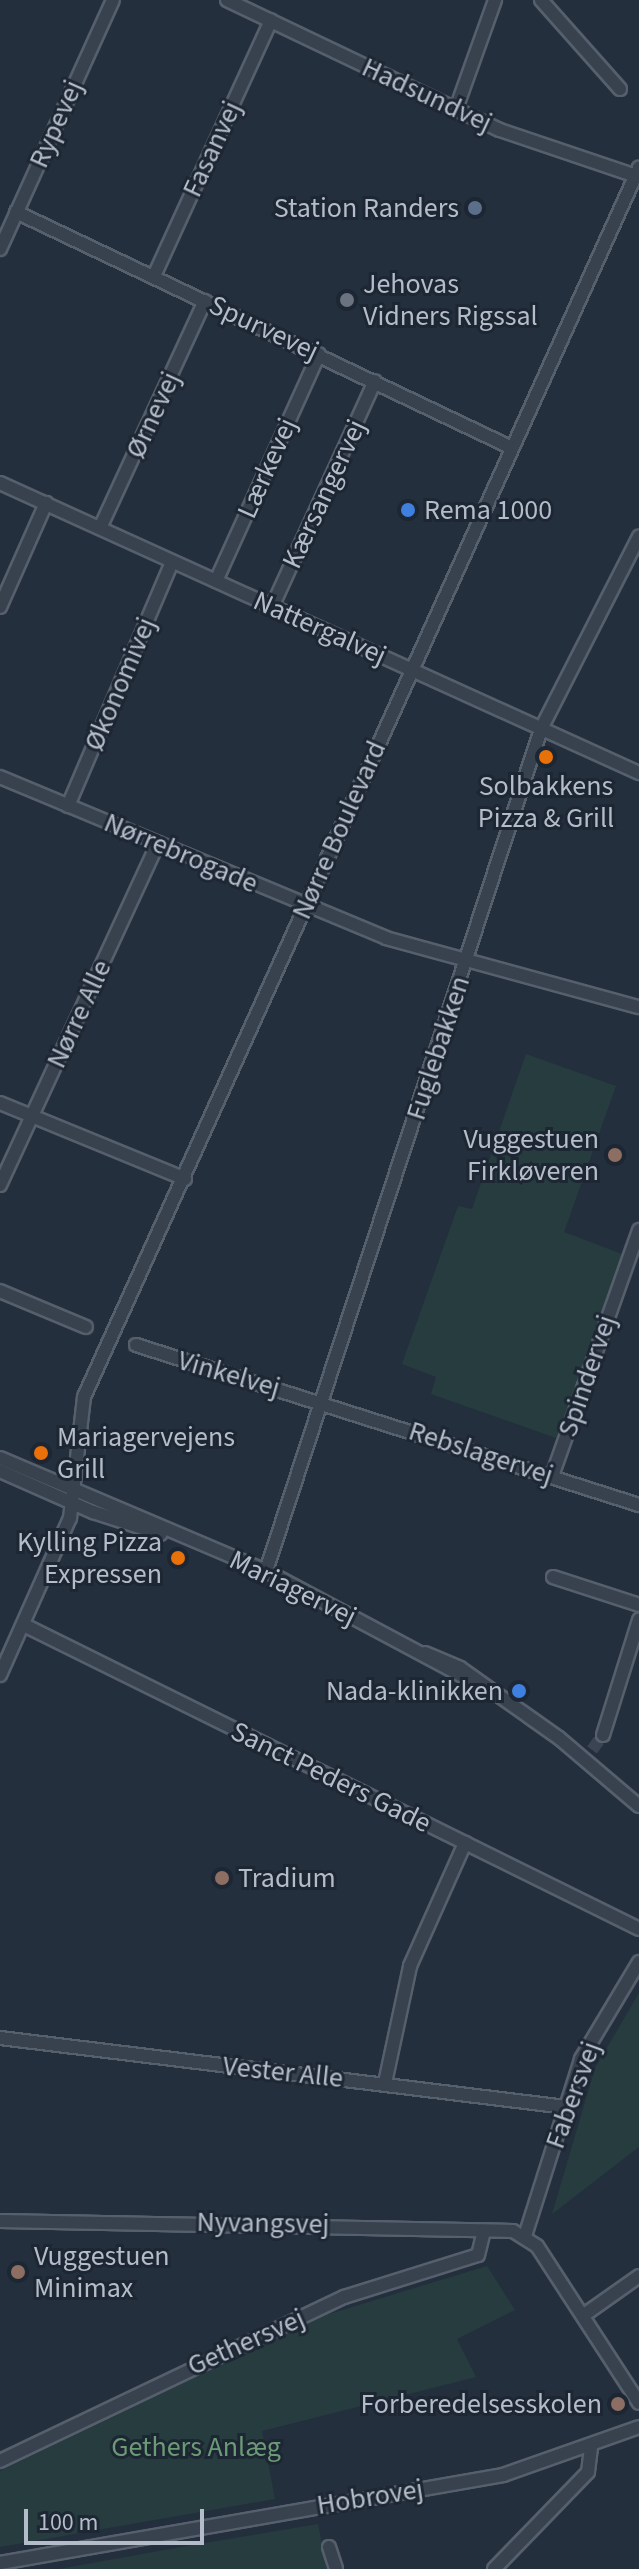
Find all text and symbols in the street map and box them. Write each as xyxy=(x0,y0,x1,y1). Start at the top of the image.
street label: Hadsundvej xyxy=(357,50,497,140)
street label: Rypevej xyxy=(22,75,90,173)
street label: Fasanvej xyxy=(175,96,249,202)
place label: Station Randers xyxy=(274,191,459,225)
marker: Station Randers xyxy=(466,199,484,217)
place label: Jehovas Vidners Rigssal xyxy=(363,267,538,333)
street label: Spurvevej xyxy=(204,288,324,368)
marker: Jehovas Vidners Rigssal xyxy=(338,291,356,309)
street label: Ørnevej xyxy=(118,366,188,464)
street label: Lærkevej xyxy=(230,413,304,523)
street label: Kærsangervej xyxy=(275,414,373,574)
place label: Rema 1000 xyxy=(424,493,552,527)
marker: Rema 1000 xyxy=(399,501,417,519)
street label: Nattergalvej xyxy=(248,584,392,672)
street label: Økonomivej xyxy=(77,612,163,756)
street label: Nørre Boulevard xyxy=(285,736,393,924)
marker: Solbakkens Pizza & Grill xyxy=(537,748,555,766)
place label: Solbakkens Pizza & Grill xyxy=(478,769,614,835)
street label: Nørrebrogade xyxy=(99,806,263,900)
street label: Nørre Alle xyxy=(39,955,119,1073)
street label: Fuglebakken xyxy=(399,972,477,1124)
place label: Vuggestuen Firkløveren xyxy=(463,1122,599,1188)
marker: Vuggestuen Firkløveren xyxy=(606,1146,624,1164)
street label: Spindervej xyxy=(551,1311,623,1441)
street label: Vinkelvej xyxy=(174,1343,284,1405)
street label: Rebslagervej xyxy=(405,1414,557,1492)
place label: Mariagervejens Grill xyxy=(57,1420,235,1486)
marker: Mariagervejens Grill xyxy=(32,1444,50,1462)
place label: Kylling Pizza Expressen xyxy=(17,1525,162,1591)
street label: Mariagervej xyxy=(224,1543,362,1633)
marker: Kylling Pizza Expressen xyxy=(169,1549,187,1567)
place label: Nada-klinikken xyxy=(326,1674,503,1708)
marker: Nada-klinikken xyxy=(510,1682,528,1700)
street label: Sanct Peders Gade xyxy=(226,1714,436,1840)
place label: Tradium xyxy=(238,1861,336,1895)
marker: Tradium xyxy=(213,1869,231,1887)
street label: Fabersvej xyxy=(538,2037,608,2153)
street label: Vester Alle xyxy=(221,2049,345,2095)
street label: Nyvangsvej xyxy=(196,2205,330,2241)
place label: Vuggestuen Minimax xyxy=(34,2239,170,2305)
marker: Vuggestuen Minimax xyxy=(9,2263,27,2281)
street label: Gethersvej xyxy=(182,2301,310,2383)
place label: Forberedelsesskolen xyxy=(360,2387,602,2421)
marker: Forberedelsesskolen xyxy=(609,2395,627,2413)
park label: Gethers Anlæg xyxy=(111,2430,281,2464)
street label: Hobrovej xyxy=(314,2472,426,2522)
scale bar xyxy=(28,2493,208,2543)
text: 100 m xyxy=(38,2505,98,2540)

